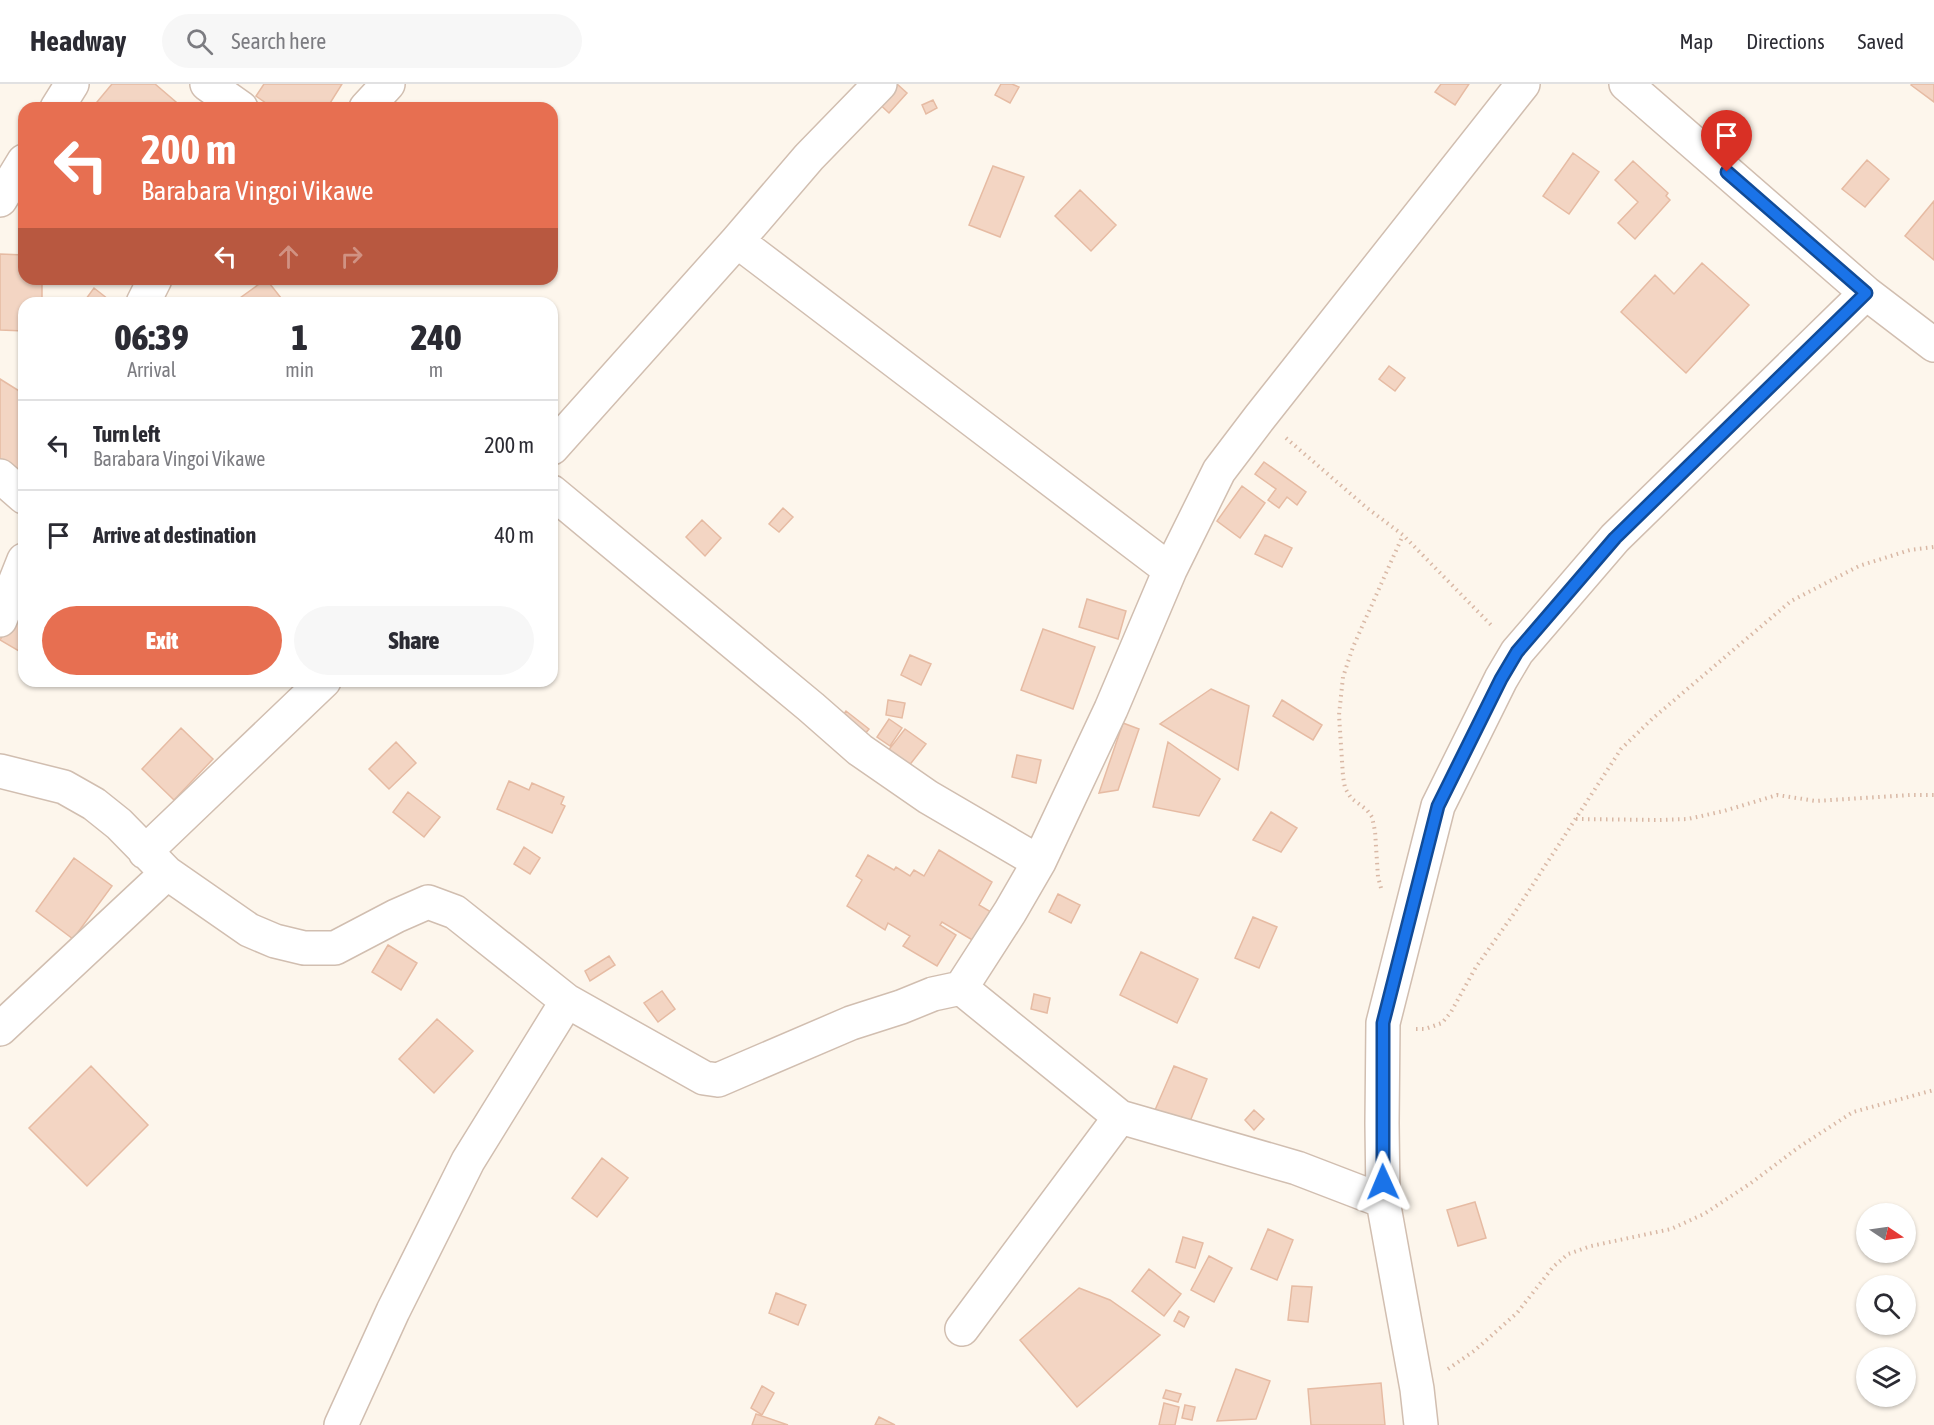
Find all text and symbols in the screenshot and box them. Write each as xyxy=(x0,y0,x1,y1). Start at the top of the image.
search box xyxy=(162,14,582,68)
text: Headway xyxy=(30,25,126,57)
icon: search xyxy=(183,25,216,58)
text: Search here xyxy=(231,28,326,54)
text: Map xyxy=(1679,29,1713,53)
text: Directions xyxy=(1746,29,1825,53)
text: Saved xyxy=(1858,29,1904,53)
pin xyxy=(1701,110,1752,172)
icon: arrive xyxy=(1710,119,1743,152)
text: 200 m xyxy=(141,125,236,173)
icon: left xyxy=(42,126,120,204)
text: Barabara Vingoi Vikawe xyxy=(141,175,374,206)
icon: left xyxy=(209,240,242,273)
icon: ahead xyxy=(272,240,305,273)
icon: right xyxy=(335,240,368,273)
text: 06:39 xyxy=(115,316,189,358)
text: 1 xyxy=(291,316,308,358)
text: 240 xyxy=(411,316,461,358)
text: Arrival xyxy=(127,358,176,381)
text: min xyxy=(285,358,314,381)
text: m xyxy=(429,358,443,381)
text: Turn left xyxy=(93,421,160,447)
icon: left xyxy=(42,429,75,462)
text: 200 m xyxy=(484,432,534,458)
text: Barabara Vingoi Vikawe xyxy=(93,447,265,470)
icon: arrive xyxy=(42,519,75,552)
text: Arrive at destination xyxy=(93,522,256,548)
text: 40 m xyxy=(494,522,534,548)
button: Exit xyxy=(42,606,282,675)
button: Share xyxy=(294,606,534,675)
position arrow xyxy=(1351,1150,1415,1214)
north arrow xyxy=(1856,1203,1916,1263)
map controls xyxy=(1856,1203,1916,1407)
button: search xyxy=(1856,1275,1916,1335)
button: layers xyxy=(1856,1347,1916,1407)

